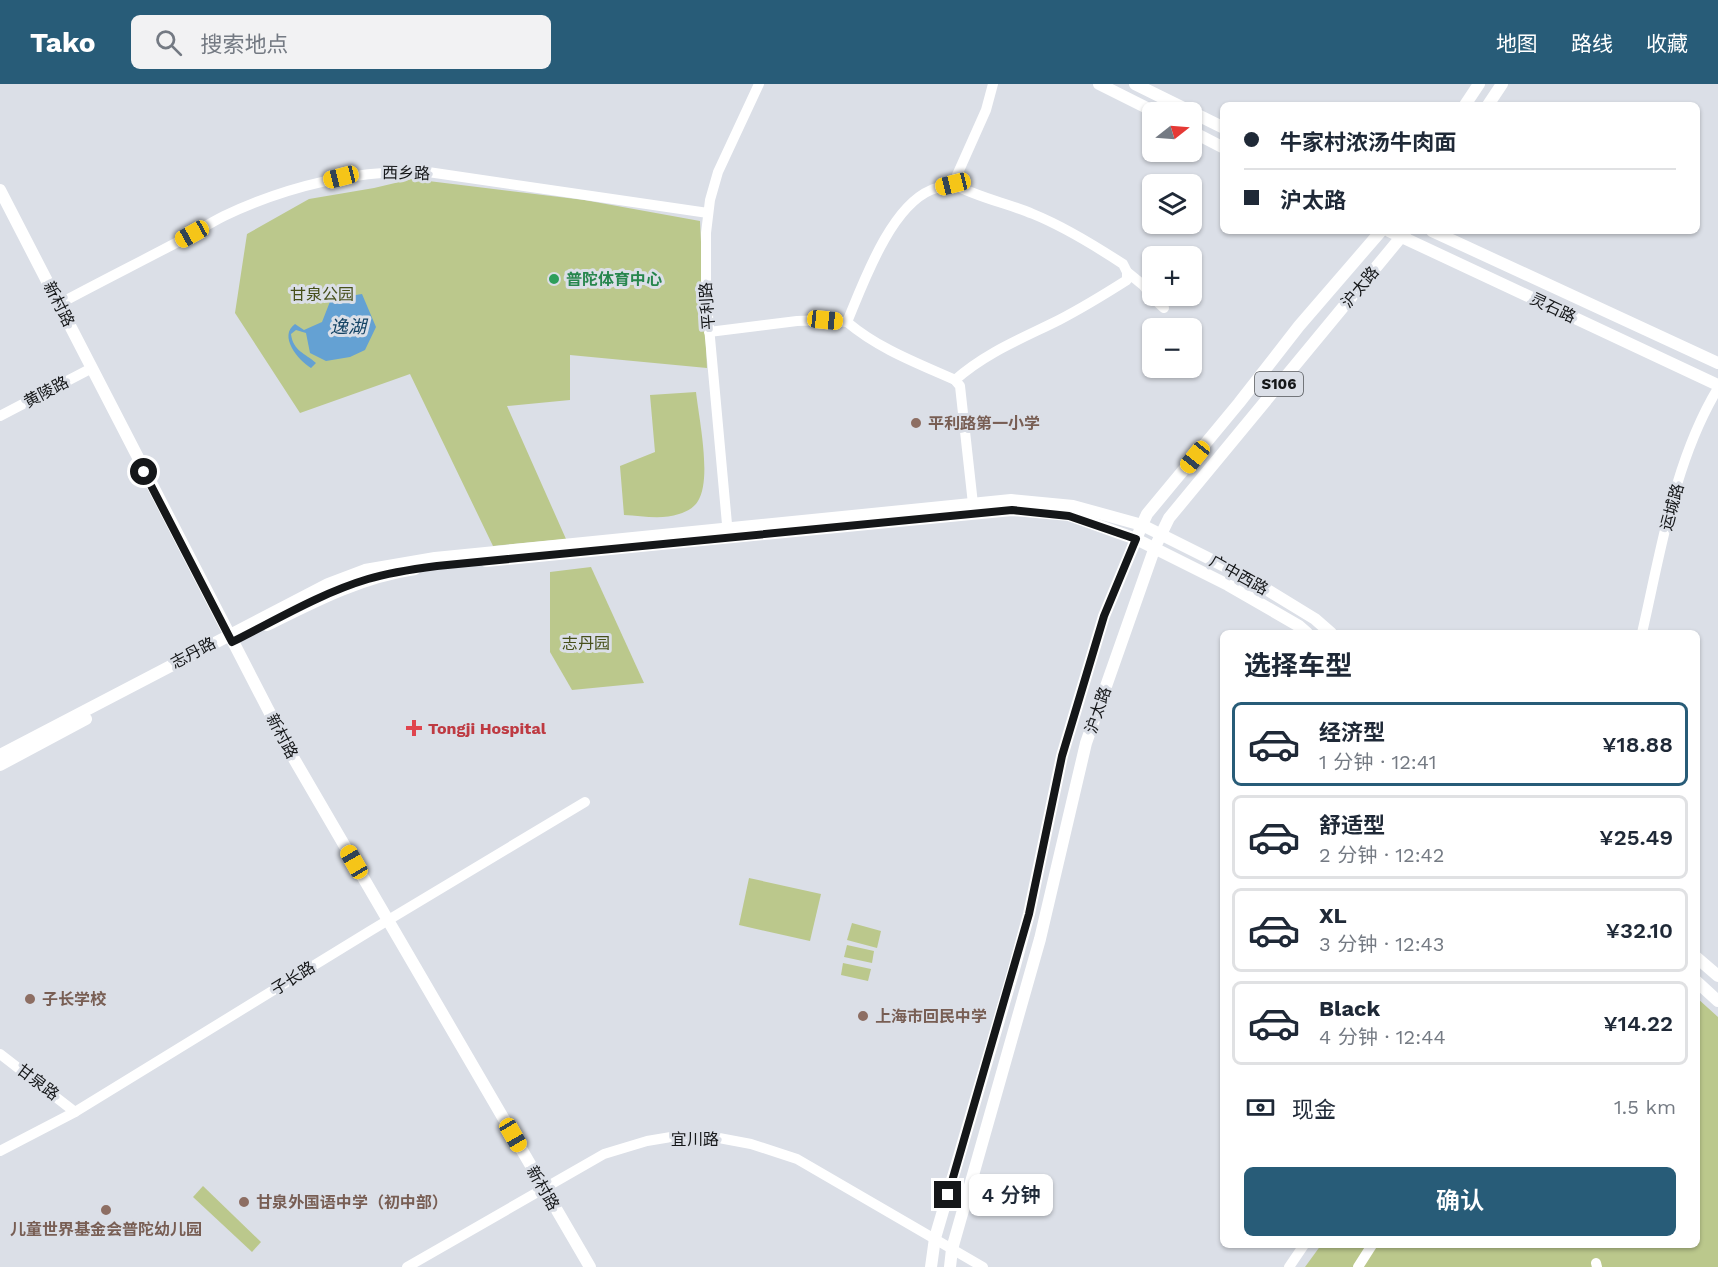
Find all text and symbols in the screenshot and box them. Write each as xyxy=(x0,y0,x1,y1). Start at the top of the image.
search box xyxy=(131,15,551,69)
text: Tako xyxy=(30,26,95,59)
icon: search xyxy=(152,26,185,59)
text: 地图 xyxy=(1496,31,1538,56)
text: 路线 xyxy=(1571,31,1613,56)
text: 收藏 xyxy=(1646,31,1688,56)
text: 搜索地点 xyxy=(200,32,288,57)
north arrow xyxy=(1142,102,1202,162)
map controls xyxy=(1142,102,1202,378)
text: 牛家村浓汤牛肉面 xyxy=(1280,130,1456,155)
street label: 西乡路 xyxy=(382,163,430,183)
car xyxy=(321,164,361,190)
car xyxy=(933,171,973,197)
button: layers xyxy=(1142,174,1202,234)
text: 沪太路 xyxy=(1280,188,1346,213)
car xyxy=(172,217,212,251)
button: + xyxy=(1142,246,1202,306)
street label: 沪太路 xyxy=(1337,263,1383,311)
place label: 普陀体育中心 xyxy=(566,270,662,289)
marker: 普陀体育中心 xyxy=(547,272,561,286)
street label: 新村路 xyxy=(40,278,78,330)
street label: 平利路 xyxy=(696,281,718,331)
park label: 甘泉公园 xyxy=(290,285,354,304)
street label: 灵石路 xyxy=(1527,289,1579,327)
car xyxy=(806,309,844,331)
water label: 逸湖 xyxy=(330,316,369,337)
button: − xyxy=(1142,318,1202,378)
street label: 黄陵路 xyxy=(20,372,72,412)
road number: S106 xyxy=(1255,372,1303,396)
place label: 平利路第一小学 xyxy=(928,414,1040,433)
marker: 平利路第一小学 xyxy=(909,416,923,430)
car xyxy=(1177,437,1213,477)
route start xyxy=(130,458,157,485)
street label: 运城路 xyxy=(1657,481,1687,533)
street label: 广中西路 xyxy=(1206,551,1272,599)
street label: 志丹路 xyxy=(167,633,219,673)
park label: 志丹园 xyxy=(562,634,610,653)
text: 选择车型 xyxy=(1244,650,1352,682)
street label: 沪太路 xyxy=(1081,684,1115,736)
street label: 新村路 xyxy=(262,710,302,762)
icon: car xyxy=(1247,717,1301,771)
marker: Tongji Hospital xyxy=(405,719,423,737)
place label: Tongji Hospital xyxy=(428,719,547,738)
text: 经济型 xyxy=(1319,720,1385,745)
text: ¥18.88 xyxy=(1602,732,1673,757)
text: 1 分钟 · 12:41 xyxy=(1319,750,1436,774)
icon: car xyxy=(1247,810,1301,864)
text: 舒适型 xyxy=(1319,813,1385,838)
text: ¥25.49 xyxy=(1599,825,1673,850)
car xyxy=(337,842,371,882)
text: 2 分钟 · 12:42 xyxy=(1319,843,1445,867)
icon: car xyxy=(1247,903,1301,957)
text: XL xyxy=(1319,903,1347,928)
text: ¥32.10 xyxy=(1606,918,1673,943)
text: 3 分钟 · 12:43 xyxy=(1319,932,1445,956)
street label: 子长路 xyxy=(268,957,318,999)
place label: 子长学校 xyxy=(42,990,107,1009)
marker: 子长学校 xyxy=(23,992,37,1006)
icon: car xyxy=(1247,996,1301,1050)
text: Black xyxy=(1319,996,1380,1021)
place label: 上海市回民中学 xyxy=(875,1007,987,1026)
marker: 上海市回民中学 xyxy=(856,1009,870,1023)
text: ¥14.22 xyxy=(1604,1011,1673,1036)
text: 4 分钟 · 12:44 xyxy=(1319,1025,1446,1049)
street label: 甘泉路 xyxy=(13,1060,63,1104)
icon: cash xyxy=(1244,1091,1277,1124)
text: 1.5 km xyxy=(1614,1095,1676,1119)
text: 现金 xyxy=(1292,1097,1336,1122)
car xyxy=(496,1115,530,1155)
street label: 宜川路 xyxy=(671,1130,719,1149)
street label: 新村路 xyxy=(523,1162,563,1214)
button: 确认 xyxy=(1244,1167,1676,1236)
callout: 4 分钟 xyxy=(969,1174,1053,1216)
route end xyxy=(934,1181,961,1208)
text: 4 分钟 xyxy=(982,1183,1040,1207)
place label: 甘泉外国语中学（初中部） xyxy=(256,1193,448,1212)
marker: 甘泉外国语中学（初中部） xyxy=(237,1195,251,1209)
marker: 儿童世界基金会普陀幼儿园 xyxy=(99,1203,113,1217)
place label: 儿童世界基金会普陀幼儿园 xyxy=(10,1220,202,1239)

